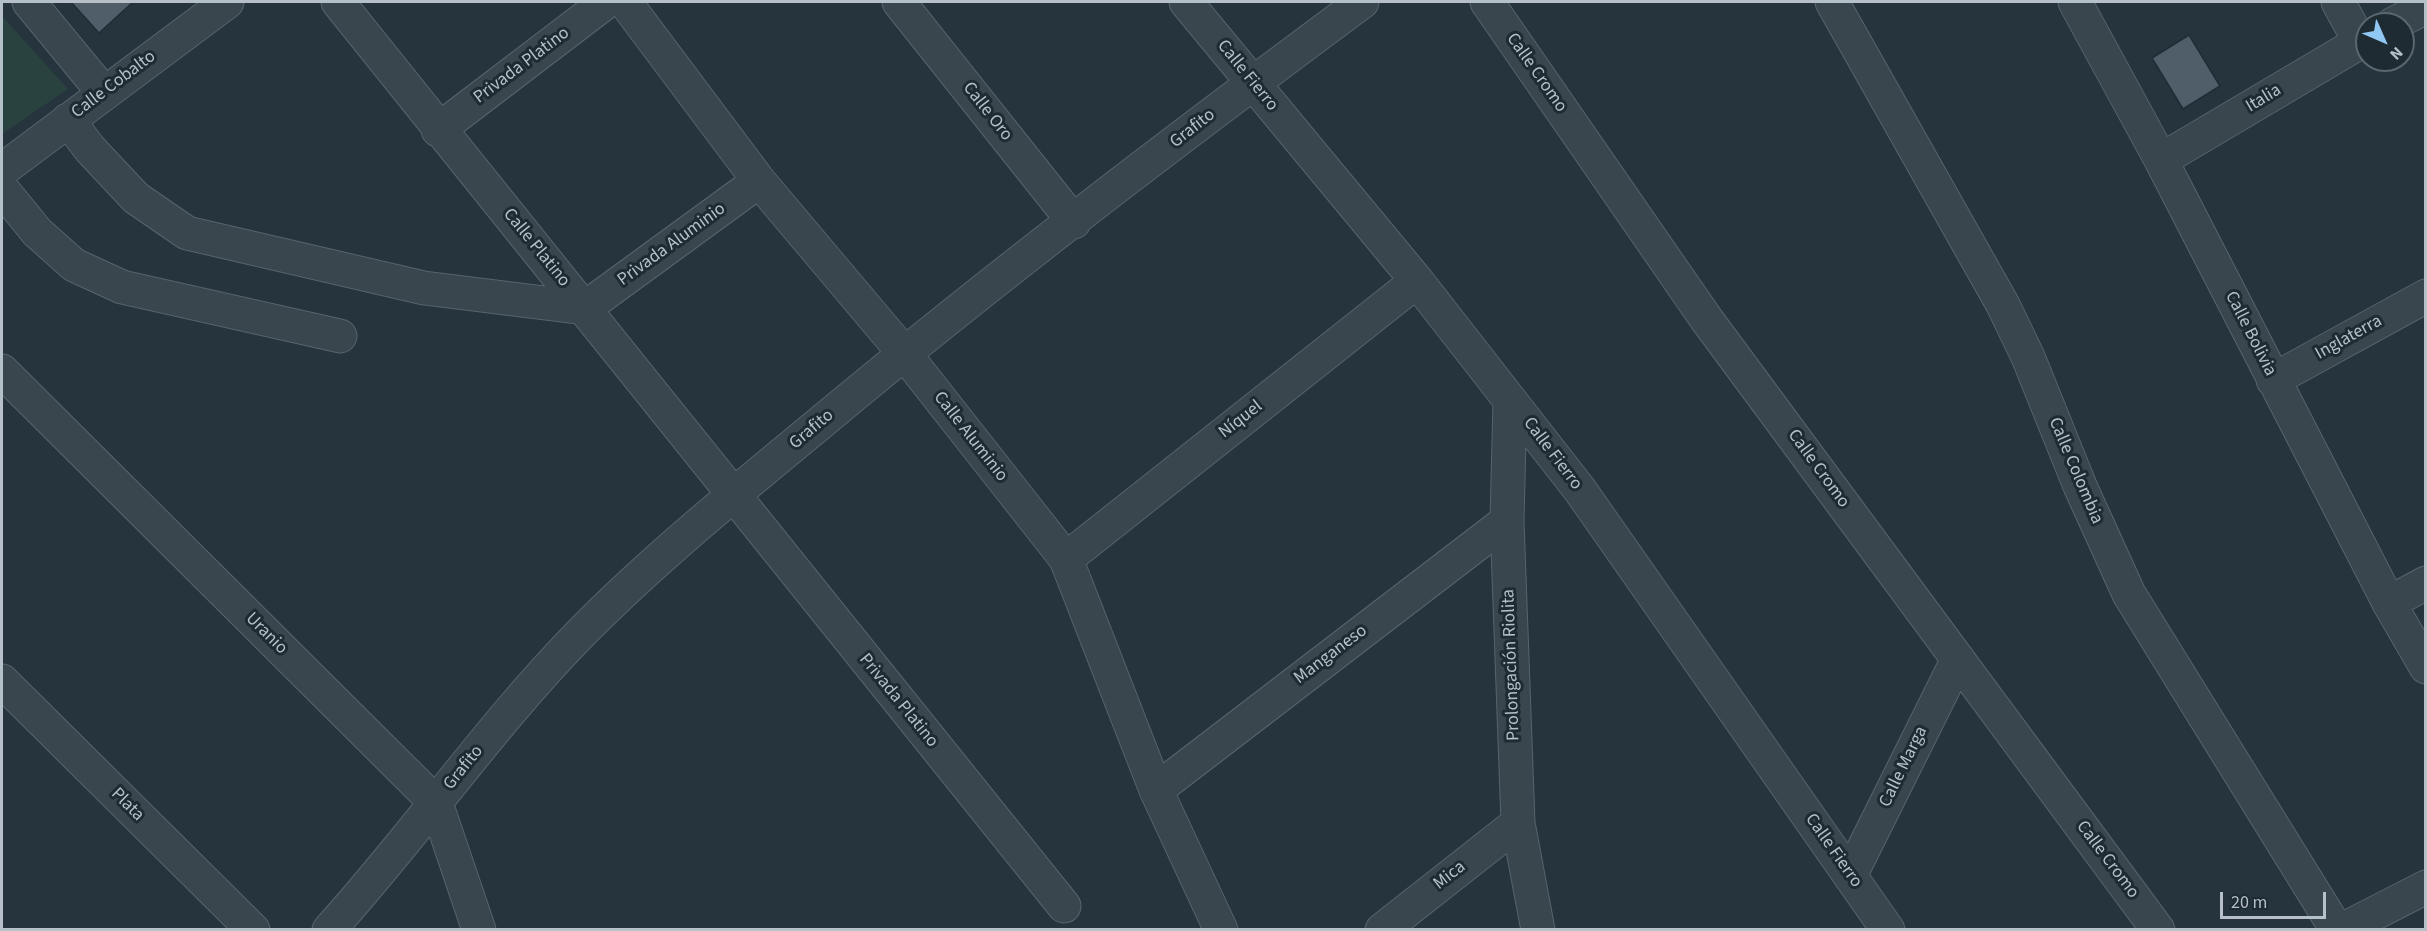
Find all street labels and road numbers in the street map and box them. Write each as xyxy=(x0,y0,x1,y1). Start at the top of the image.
street label: Privada Platino xyxy=(470,23,574,109)
street label: Calle Cromo xyxy=(1501,29,1571,117)
street label: Calle Fierro xyxy=(1212,36,1282,116)
street label: Calle Cobalto xyxy=(68,46,160,124)
street label: Calle Oro xyxy=(957,78,1017,146)
street label: Italia xyxy=(2242,80,2286,118)
street label: Grafito xyxy=(1166,105,1220,153)
street label: Privada Aluminio xyxy=(614,199,730,291)
street label: Calle Platino xyxy=(498,204,574,292)
street label: Calle Bolivia xyxy=(2219,288,2281,380)
street label: Inglaterra xyxy=(2312,311,2386,365)
street label: Calle Aluminio xyxy=(928,388,1012,486)
street label: Níquel xyxy=(1215,396,1267,444)
street label: Grafito xyxy=(785,405,839,455)
street label: Calle Fierro xyxy=(1518,413,1586,495)
street label: Calle Colombia xyxy=(2043,414,2107,528)
street label: Calle Cromo xyxy=(1782,426,1854,512)
street label: Prolongación Riolita xyxy=(1499,589,1525,741)
street label: Uranio xyxy=(240,608,292,660)
street label: Manganeso xyxy=(1290,621,1372,689)
street label: Privada Platino xyxy=(854,650,942,752)
street label: Calle Marga xyxy=(1875,723,1933,811)
street label: Grafito xyxy=(439,741,489,795)
street label: Plata xyxy=(106,784,148,826)
street label: Calle Fierro xyxy=(1800,810,1866,892)
street label: Calle Cromo xyxy=(2071,817,2143,903)
street label: Mica xyxy=(1430,857,1470,895)

